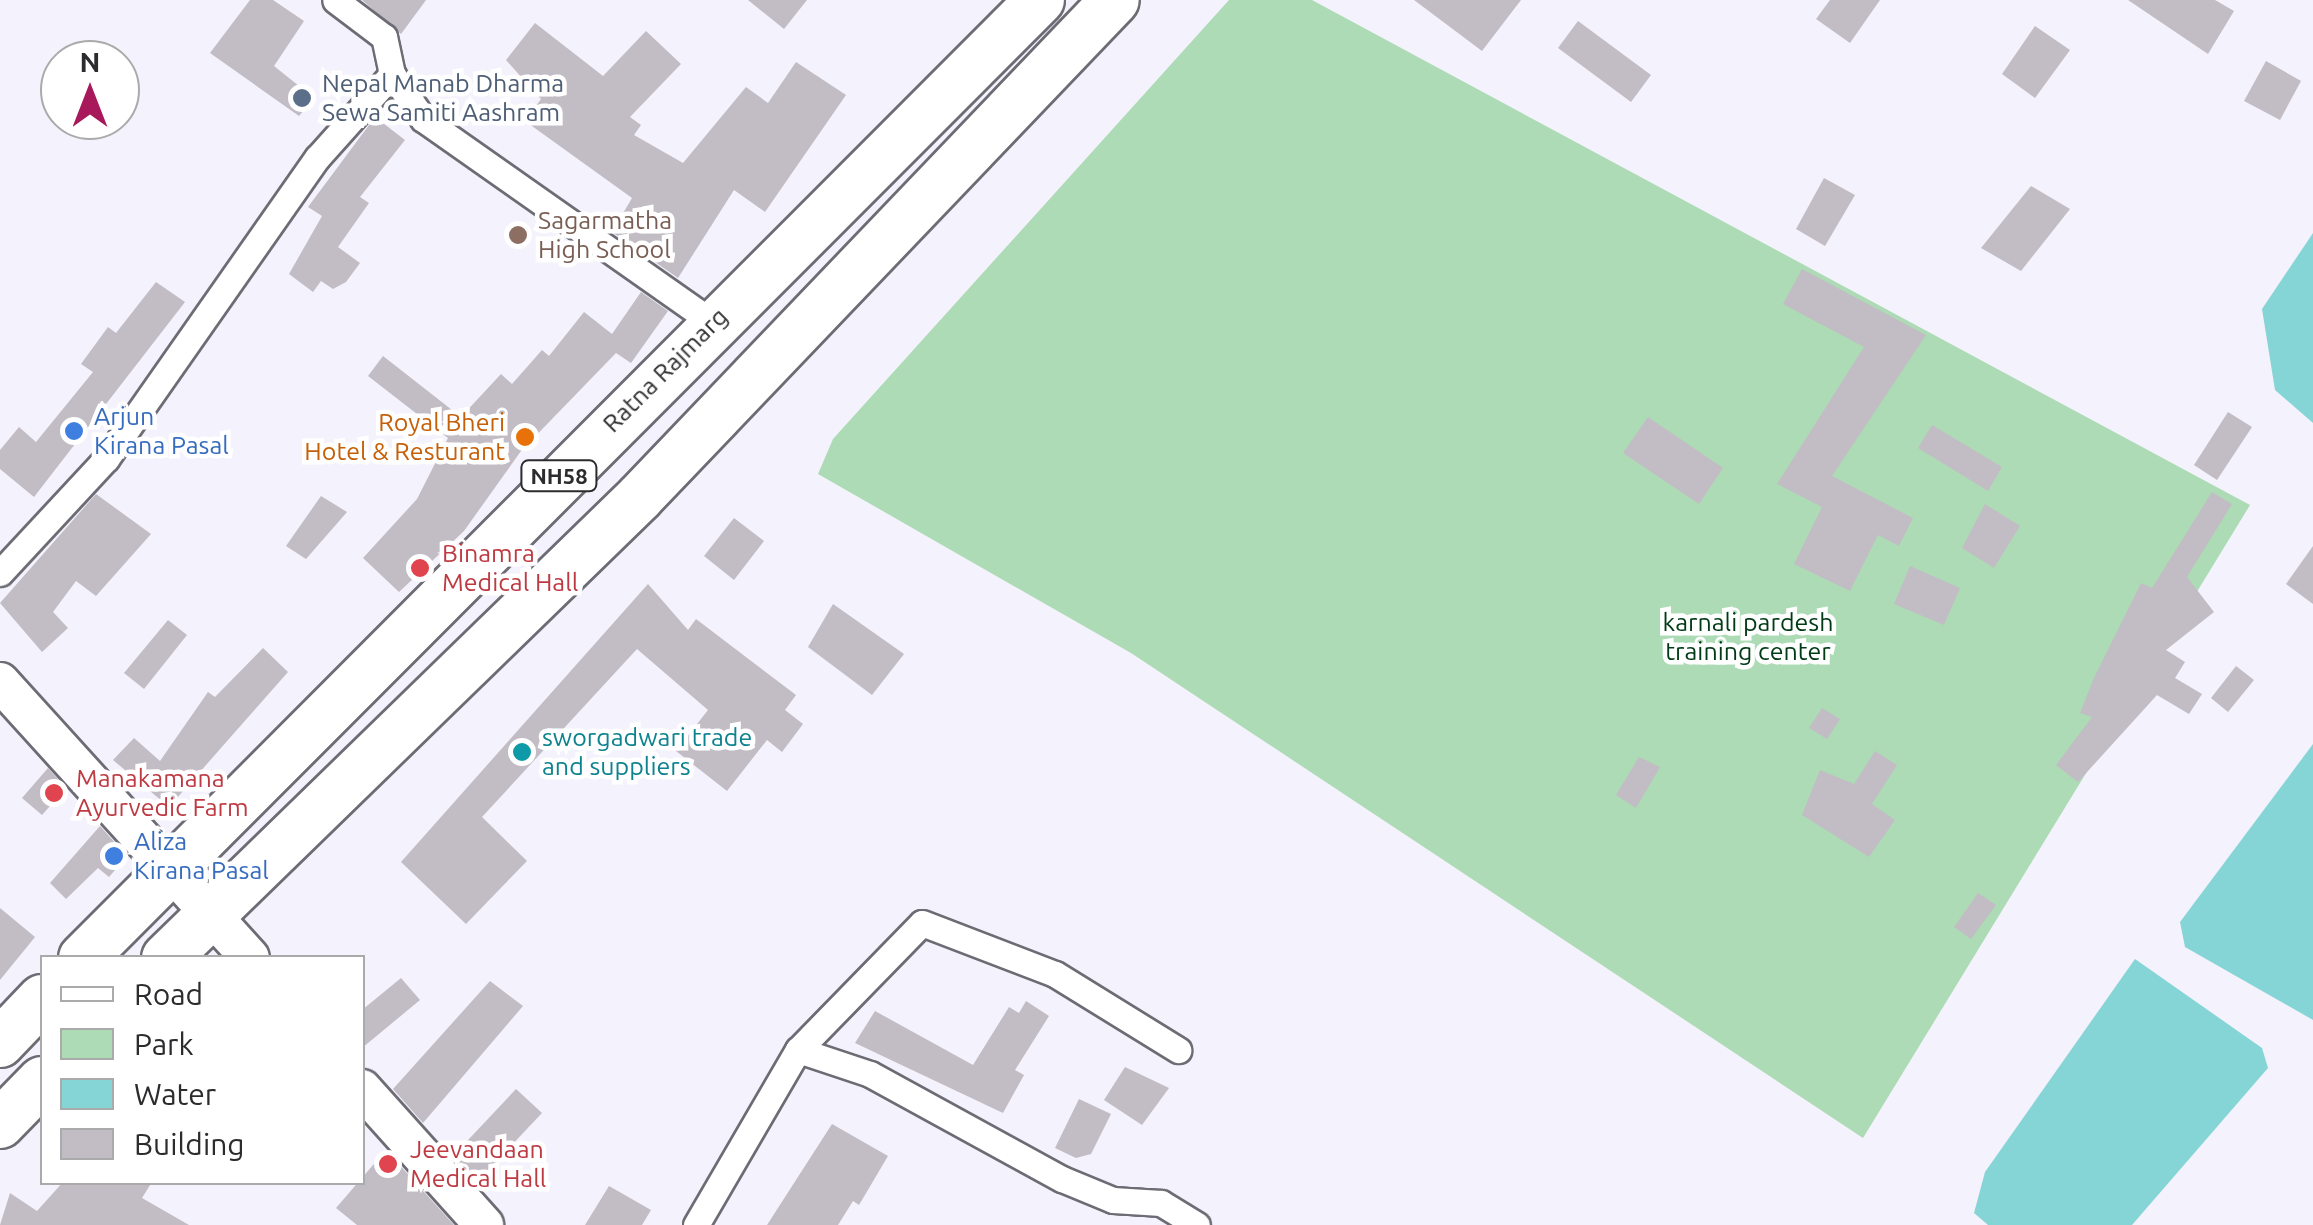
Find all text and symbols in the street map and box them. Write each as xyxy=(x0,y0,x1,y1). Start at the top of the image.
north arrow xyxy=(40,40,140,140)
text: N xyxy=(80,46,100,77)
place label: Nepal Manab Dharma Sewa Samiti Aashram xyxy=(322,69,564,128)
marker: Nepal Manab Dharma Sewa Samiti Aashram xyxy=(291,87,313,109)
place label: Sagarmatha High School xyxy=(538,206,672,265)
marker: Sagarmatha High School xyxy=(507,224,529,246)
street label: Ratna Rajmarg xyxy=(596,301,734,439)
place label: Arjun Kirana Pasal xyxy=(94,402,229,461)
place label: Royal Bheri Hotel & Resturant xyxy=(304,408,505,467)
marker: Arjun Kirana Pasal xyxy=(63,420,85,442)
marker: Royal Bheri Hotel & Resturant xyxy=(514,426,536,448)
road number: NH58 xyxy=(519,459,599,493)
place label: Binamra Medical Hall xyxy=(442,539,578,598)
marker: Binamra Medical Hall xyxy=(407,555,433,581)
park label: karnali pardesh training center xyxy=(1663,608,1833,667)
place label: sworgadwari trade and suppliers xyxy=(542,723,752,782)
marker: sworgadwari trade and suppliers xyxy=(511,741,533,763)
place label: Manakamana Ayurvedic Farm xyxy=(76,764,249,823)
marker: Manakamana Ayurvedic Farm xyxy=(41,780,67,806)
place label: Aliza Kirana Pasal xyxy=(134,827,269,886)
marker: Aliza Kirana Pasal xyxy=(103,845,125,867)
legend xyxy=(40,955,365,1185)
text: Road xyxy=(134,977,203,1011)
text: Park xyxy=(134,1027,194,1061)
text: Water xyxy=(134,1077,216,1111)
text: Building xyxy=(134,1127,245,1161)
place label: Jeevandaan Medical Hall xyxy=(410,1135,546,1194)
marker: Jeevandaan Medical Hall xyxy=(375,1151,401,1177)

